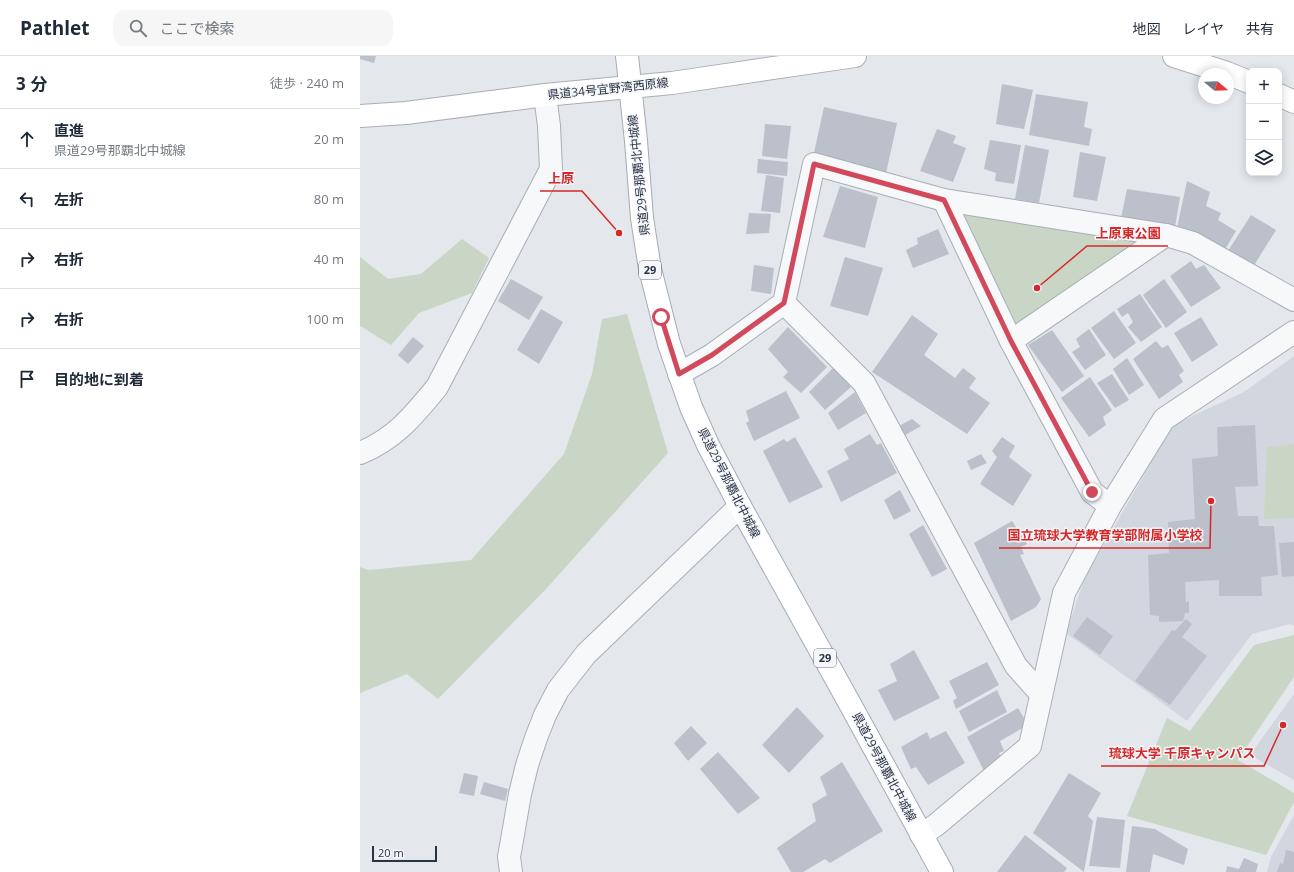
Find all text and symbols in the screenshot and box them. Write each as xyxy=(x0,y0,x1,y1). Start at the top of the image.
search box xyxy=(113,10,393,46)
text: Pathlet xyxy=(20,15,89,41)
icon: search xyxy=(127,17,149,39)
text: ここで検索 xyxy=(159,18,234,38)
text: 地図 xyxy=(1132,19,1160,38)
text: レイヤ xyxy=(1182,19,1224,38)
text: 共有 xyxy=(1246,19,1274,38)
north arrow xyxy=(1198,68,1234,104)
map controls xyxy=(1246,68,1282,176)
button: + xyxy=(1246,68,1282,104)
text: 3 分 xyxy=(16,72,47,95)
text: 徒歩 · 240 m xyxy=(270,74,344,92)
street label: 県道34号宜野湾西原線 xyxy=(547,74,669,103)
button: − xyxy=(1246,104,1282,140)
street label: 県道29号那覇北中城線 xyxy=(624,114,653,236)
text: 直進 xyxy=(54,120,84,140)
icon: ahead xyxy=(16,128,38,150)
text: 20 m xyxy=(314,130,344,148)
button: layers xyxy=(1246,140,1282,176)
text: 県道29号那覇北中城線 xyxy=(54,141,186,159)
callout: 上原 xyxy=(540,166,582,191)
text: 上原 xyxy=(548,169,574,187)
icon: left xyxy=(16,188,38,210)
text: 左折 xyxy=(54,189,84,209)
text: 80 m xyxy=(314,190,344,208)
callout: 上原東公園 xyxy=(1087,221,1168,246)
text: 上原東公園 xyxy=(1095,224,1161,242)
icon: right xyxy=(16,248,38,270)
text: 右折 xyxy=(54,249,84,269)
text: 40 m xyxy=(314,250,344,268)
road number: 29 xyxy=(639,261,661,279)
icon: right xyxy=(16,308,38,330)
route start xyxy=(652,308,670,326)
text: 右折 xyxy=(54,309,84,329)
text: 100 m xyxy=(306,310,344,328)
icon: arrive xyxy=(16,368,38,390)
text: 目的地に到着 xyxy=(54,369,144,389)
street label: 県道29号那覇北中城線 xyxy=(694,425,765,541)
route end xyxy=(1083,483,1101,501)
callout: 国立琉球大学教育学部附属小学校 xyxy=(999,523,1210,548)
text: 国立琉球大学教育学部附属小学校 xyxy=(1007,526,1203,544)
road number: 29 xyxy=(814,649,836,667)
street label: 県道29号那覇北中城線 xyxy=(848,709,921,824)
callout: 琉球大学 千原キャンパス xyxy=(1101,741,1264,766)
text: 琉球大学 千原キャンパス xyxy=(1109,744,1255,762)
scale bar xyxy=(372,844,437,863)
text: 20 m xyxy=(378,845,404,860)

